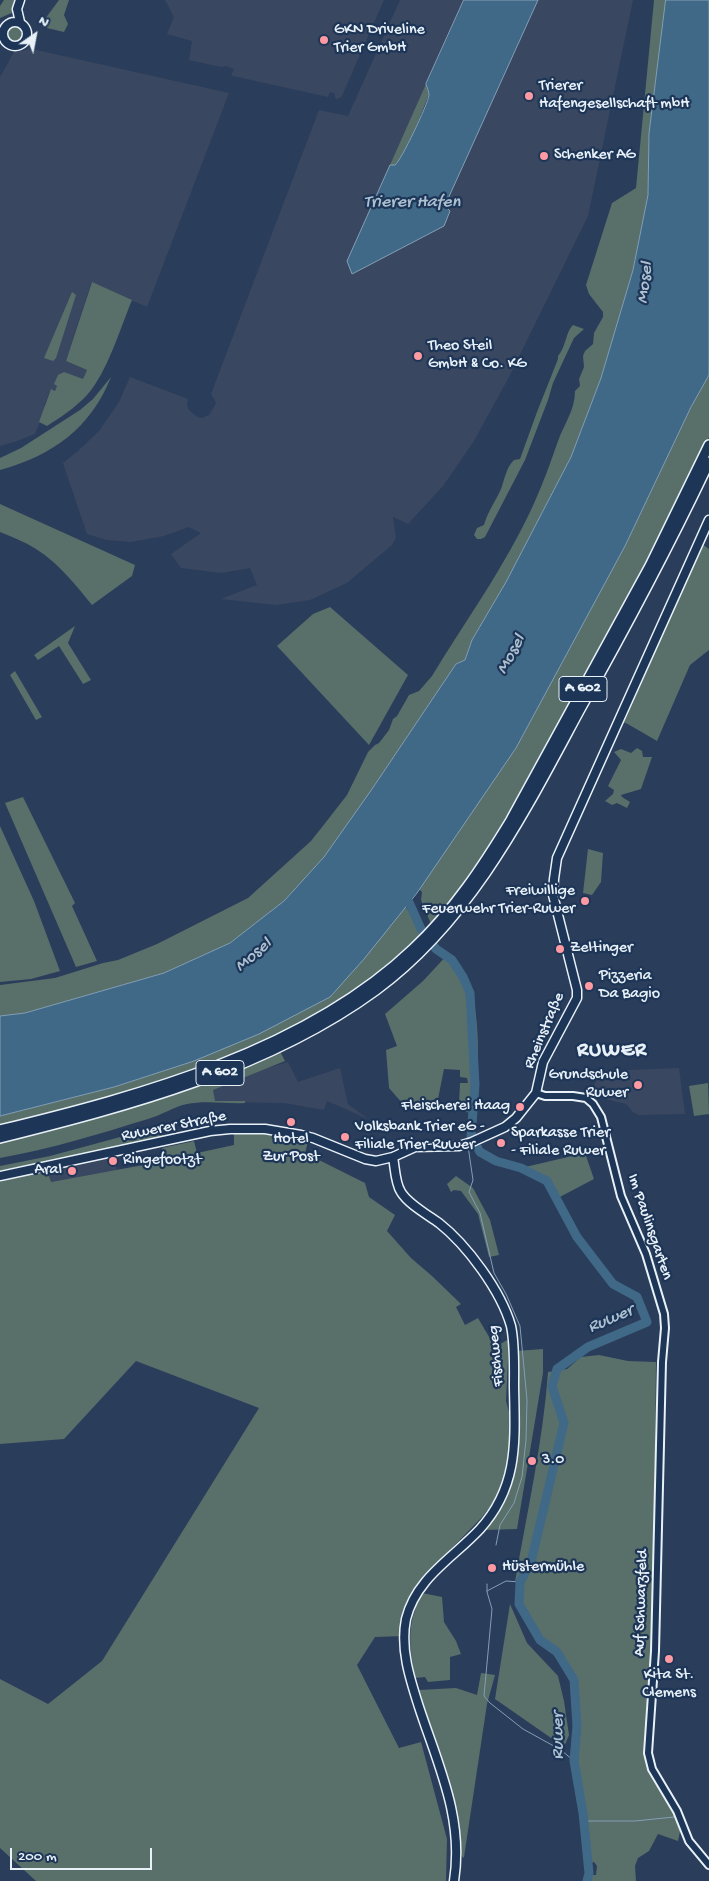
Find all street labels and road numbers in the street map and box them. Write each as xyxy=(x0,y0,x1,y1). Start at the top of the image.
road number: A 602 xyxy=(559,676,607,702)
street label: Rheinstraße xyxy=(520,990,570,1072)
road number: A 602 xyxy=(196,1060,244,1086)
street label: Ruwerer Straße xyxy=(120,1107,228,1147)
street label: Im Paulinsgarten xyxy=(622,1172,676,1282)
street label: Fischweg xyxy=(485,1325,509,1387)
street label: Auf Schwarzfeld xyxy=(631,1549,653,1657)

